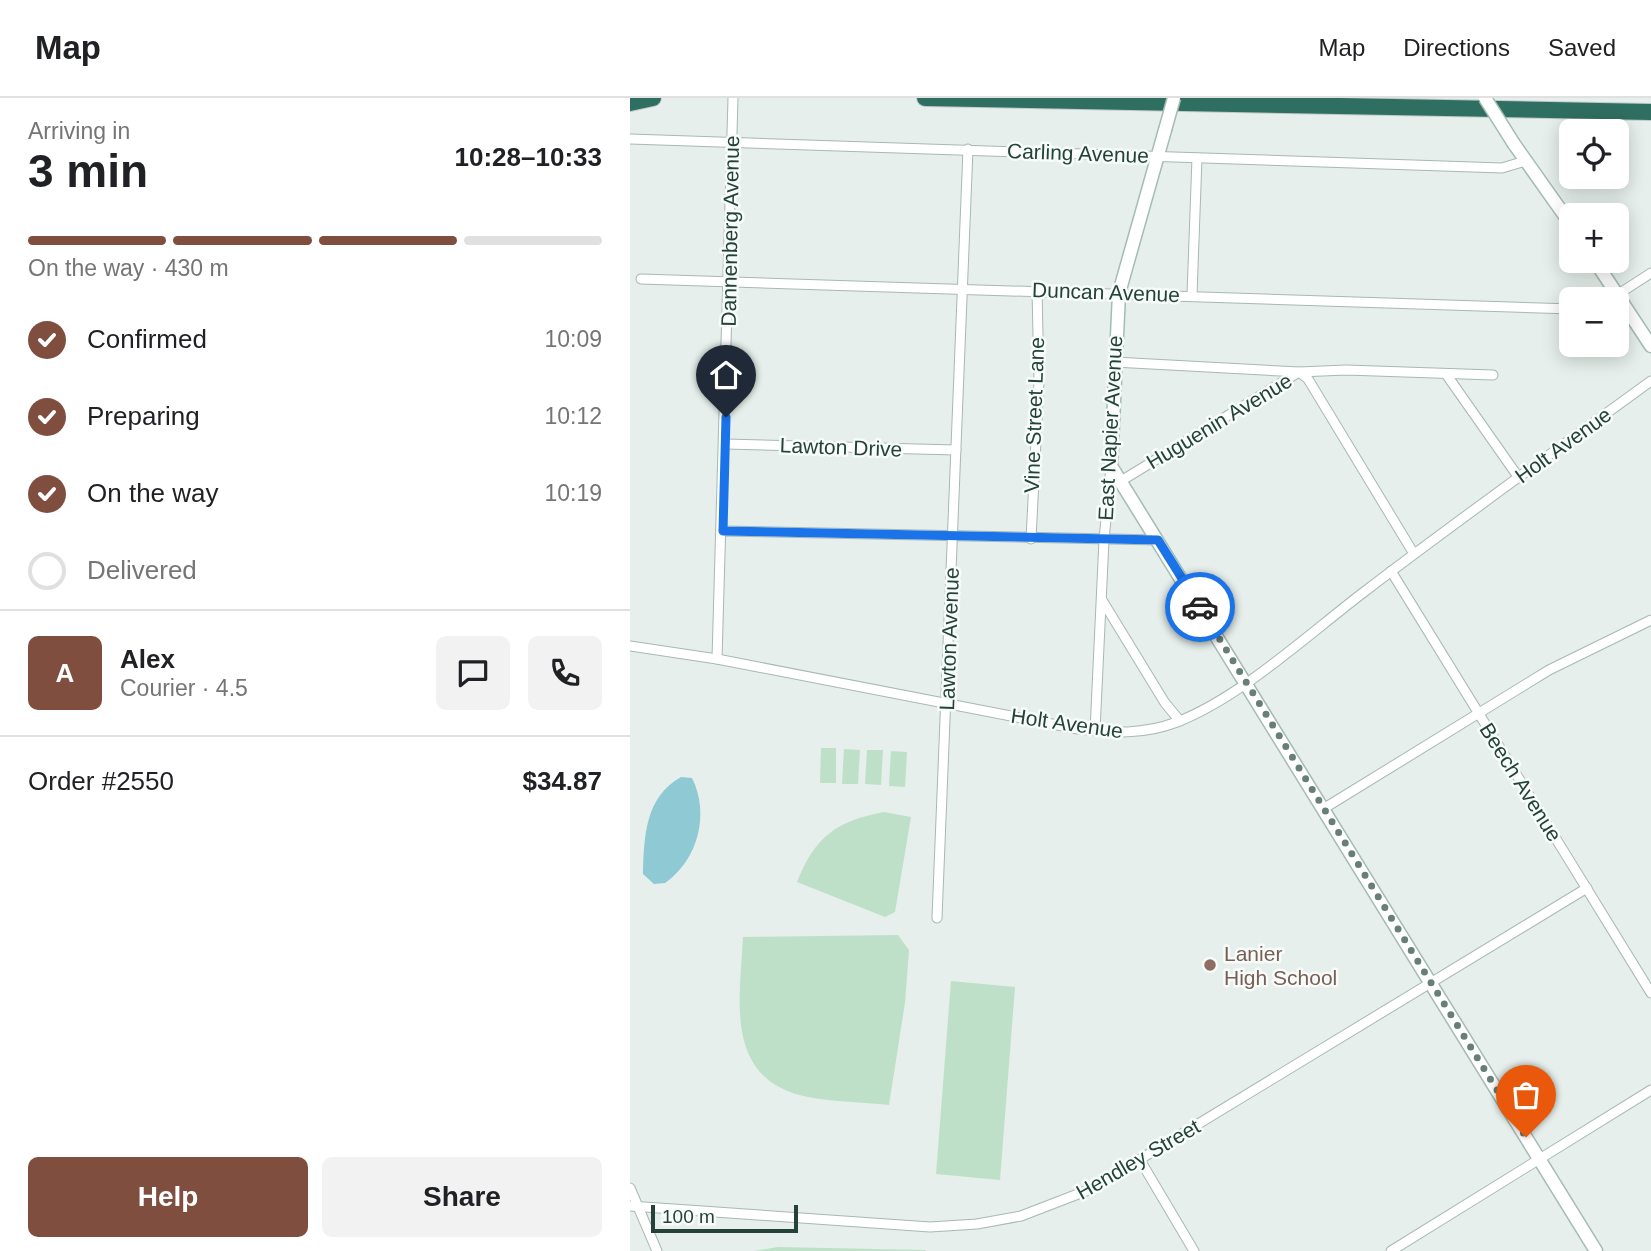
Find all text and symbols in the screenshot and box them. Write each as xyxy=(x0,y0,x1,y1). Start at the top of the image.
text: Map xyxy=(35,29,101,66)
text: Map xyxy=(1319,34,1365,61)
text: Directions xyxy=(1403,34,1510,61)
text: Saved xyxy=(1548,34,1616,61)
text: Arriving in xyxy=(28,118,130,144)
map controls xyxy=(1559,119,1629,357)
button: locate xyxy=(1559,119,1629,189)
street label: Dannenberg Avenue xyxy=(717,135,743,327)
street label: Carling Avenue xyxy=(1007,139,1149,167)
text: 10:28–10:33 xyxy=(455,142,602,172)
text: 3 min xyxy=(28,145,148,197)
button: + xyxy=(1559,203,1629,273)
text: On the way · 430 m xyxy=(28,255,229,281)
street label: Duncan Avenue xyxy=(1032,278,1180,306)
button: − xyxy=(1559,287,1629,357)
icon: check xyxy=(28,321,66,359)
text: Confirmed xyxy=(87,324,207,354)
text: 10:09 xyxy=(544,326,602,352)
street label: East Napier Avenue xyxy=(1094,335,1126,521)
street label: Vine Street Lane xyxy=(1020,337,1048,493)
pin xyxy=(696,345,756,417)
icon: home xyxy=(707,356,745,394)
street label: Huguenin Avenue xyxy=(1142,369,1296,473)
icon: check xyxy=(28,398,66,436)
text: Preparing xyxy=(87,401,200,431)
text: 10:12 xyxy=(544,403,602,429)
street label: Holt Avenue xyxy=(1511,403,1615,487)
street label: Lawton Drive xyxy=(779,433,903,461)
icon: check xyxy=(28,475,66,513)
text: On the way xyxy=(87,478,219,508)
text: 10:19 xyxy=(544,480,602,506)
text: Delivered xyxy=(87,555,197,585)
street label: Lawton Avenue xyxy=(935,567,963,711)
courier xyxy=(1165,572,1235,642)
icon: car xyxy=(1181,588,1219,626)
button: chat xyxy=(436,636,510,710)
button: phone xyxy=(528,636,602,710)
text: Alex xyxy=(120,644,175,674)
text: A xyxy=(56,658,74,688)
text: Courier · 4.5 xyxy=(120,675,248,701)
street label: Holt Avenue xyxy=(1010,704,1124,742)
street label: Beech Avenue xyxy=(1475,719,1567,845)
text: Order #2550 xyxy=(28,766,174,796)
text: $34.87 xyxy=(522,766,602,796)
place label: Lanier High School xyxy=(1224,942,1337,989)
marker: Lanier High School xyxy=(1202,957,1218,973)
pin xyxy=(1496,1065,1556,1137)
icon: bag xyxy=(1507,1076,1545,1114)
street label: Hendley Street xyxy=(1072,1114,1204,1204)
button: Help xyxy=(28,1157,308,1237)
button: Share xyxy=(322,1157,602,1237)
scale bar xyxy=(651,1202,798,1234)
text: 100 m xyxy=(662,1206,715,1227)

